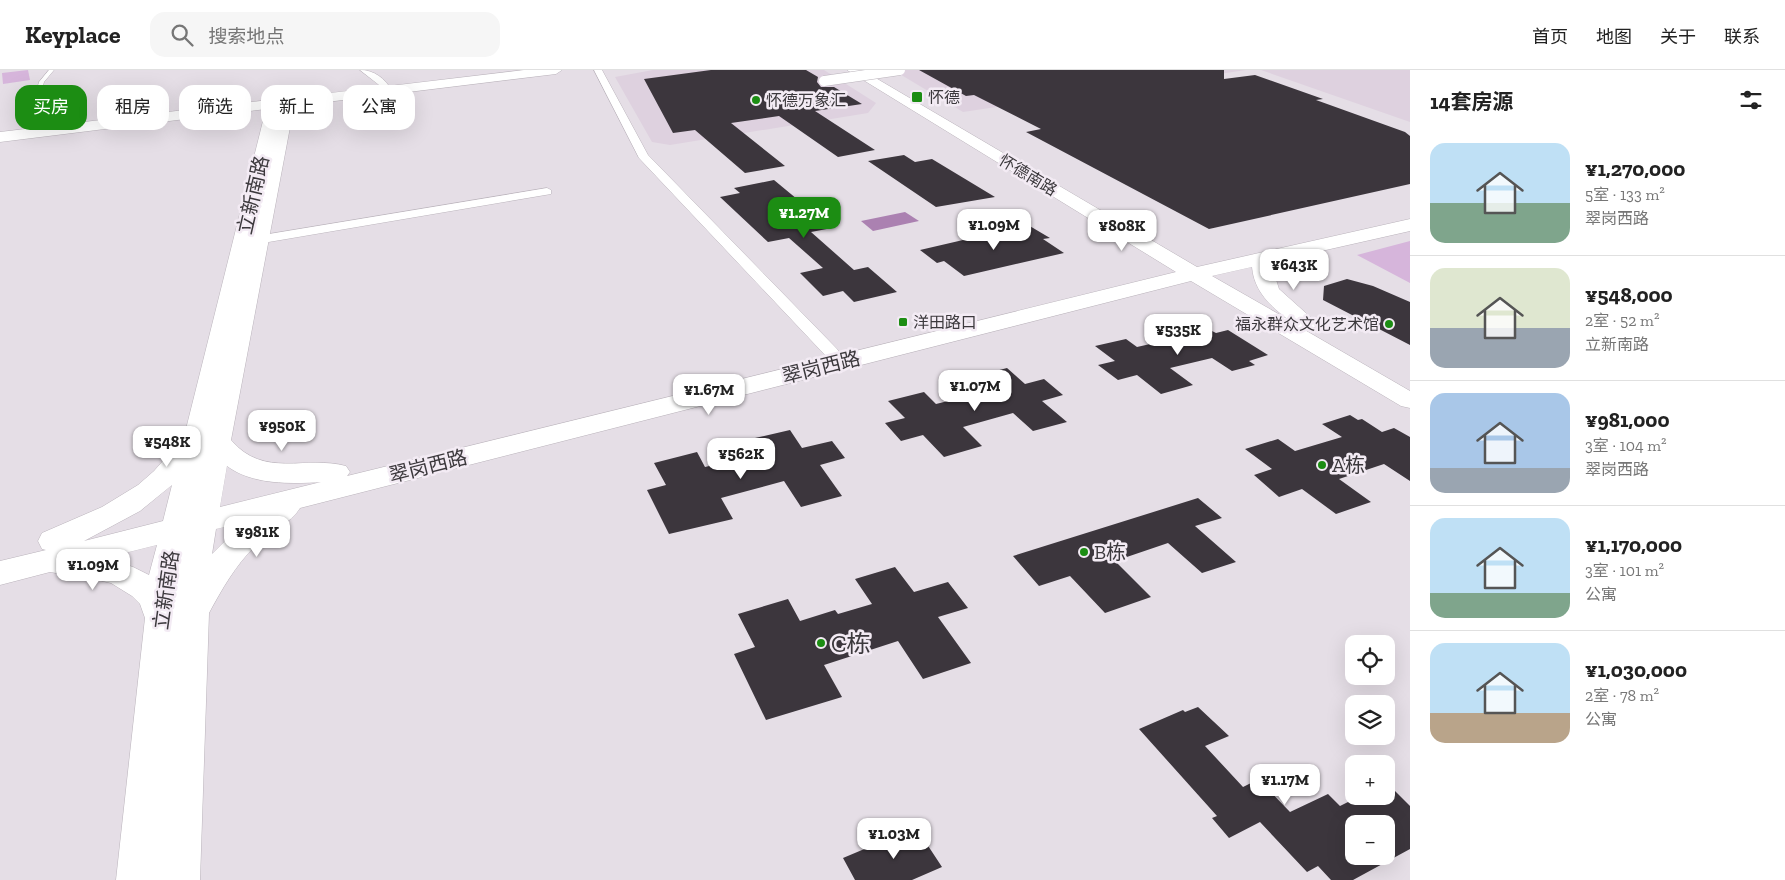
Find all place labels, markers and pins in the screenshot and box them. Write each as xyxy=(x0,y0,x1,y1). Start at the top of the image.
place label: 怀德 xyxy=(928,88,960,107)
marker: 怀德 xyxy=(910,90,924,104)
place label: 怀德万象汇 xyxy=(766,91,846,110)
marker: 怀德万象汇 xyxy=(750,94,762,106)
pin: ¥1.27M xyxy=(763,196,845,239)
pin: ¥1.09M xyxy=(953,208,1035,251)
pin: ¥808K xyxy=(1087,210,1157,252)
pin: ¥643K xyxy=(1259,248,1329,291)
place label: 洋田路口 xyxy=(913,313,977,332)
pin: ¥535K xyxy=(1143,314,1213,356)
place label: 福永群众文化艺术馆 xyxy=(1235,315,1379,334)
marker: 洋田路口 xyxy=(897,316,909,328)
marker: 福永群众文化艺术馆 xyxy=(1383,318,1395,330)
pin: ¥1.07M xyxy=(934,370,1016,412)
pin: ¥1.67M xyxy=(668,374,750,416)
pin: ¥950K xyxy=(247,410,317,452)
pin: ¥548K xyxy=(132,426,202,468)
pin: ¥562K xyxy=(706,438,776,480)
place label: A栋 xyxy=(1332,453,1365,477)
marker: A栋 xyxy=(1316,459,1328,471)
pin: ¥981K xyxy=(222,516,292,558)
place label: B栋 xyxy=(1094,540,1126,564)
marker: B栋 xyxy=(1078,546,1090,558)
pin: ¥1.09M xyxy=(52,548,134,591)
place label: C栋 xyxy=(831,629,871,658)
marker: C栋 xyxy=(815,637,827,649)
pin: ¥1.17M xyxy=(1244,764,1326,806)
pin: ¥1.03M xyxy=(853,818,935,860)

